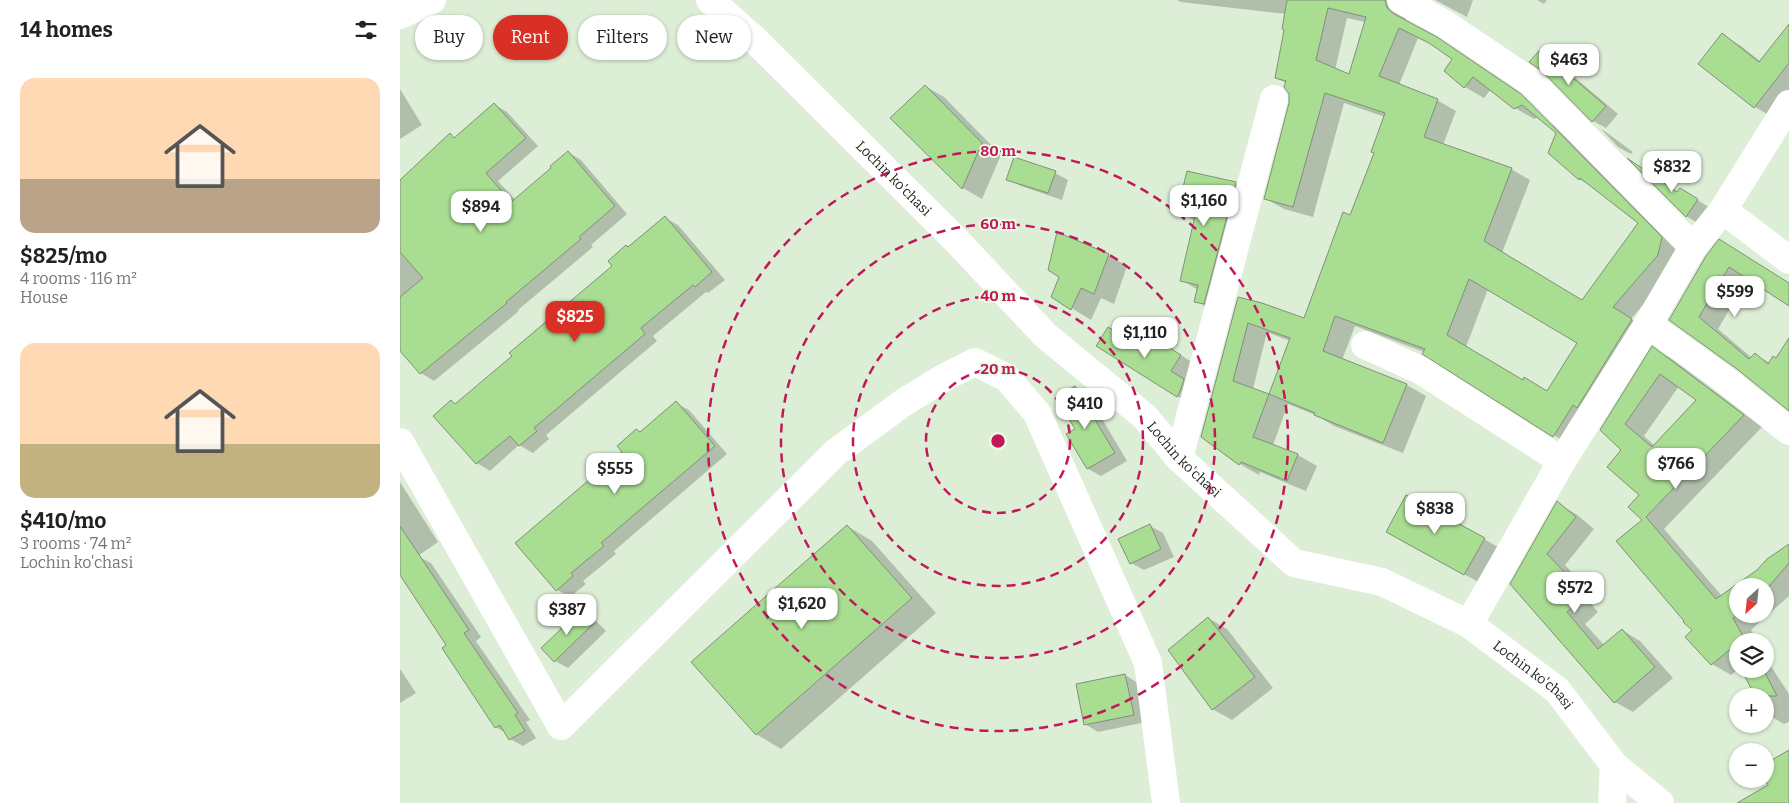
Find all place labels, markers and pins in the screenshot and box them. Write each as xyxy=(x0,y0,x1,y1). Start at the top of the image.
pin: $463 xyxy=(1539,44,1599,86)
pin: $832 xyxy=(1642,150,1702,193)
pin: $1,160 xyxy=(1163,184,1245,227)
pin: $894 xyxy=(451,190,511,233)
pin: $599 xyxy=(1705,276,1765,318)
pin: $825 xyxy=(545,300,605,343)
pin: $1,110 xyxy=(1104,316,1186,359)
pin: $410 xyxy=(1055,388,1115,430)
centre of rings xyxy=(989,432,1007,450)
pin: $766 xyxy=(1646,448,1706,490)
pin: $555 xyxy=(585,452,645,495)
pin: $838 xyxy=(1405,492,1465,535)
pin: $572 xyxy=(1545,572,1605,614)
pin: $1,620 xyxy=(761,588,843,630)
pin: $387 xyxy=(537,594,597,636)

